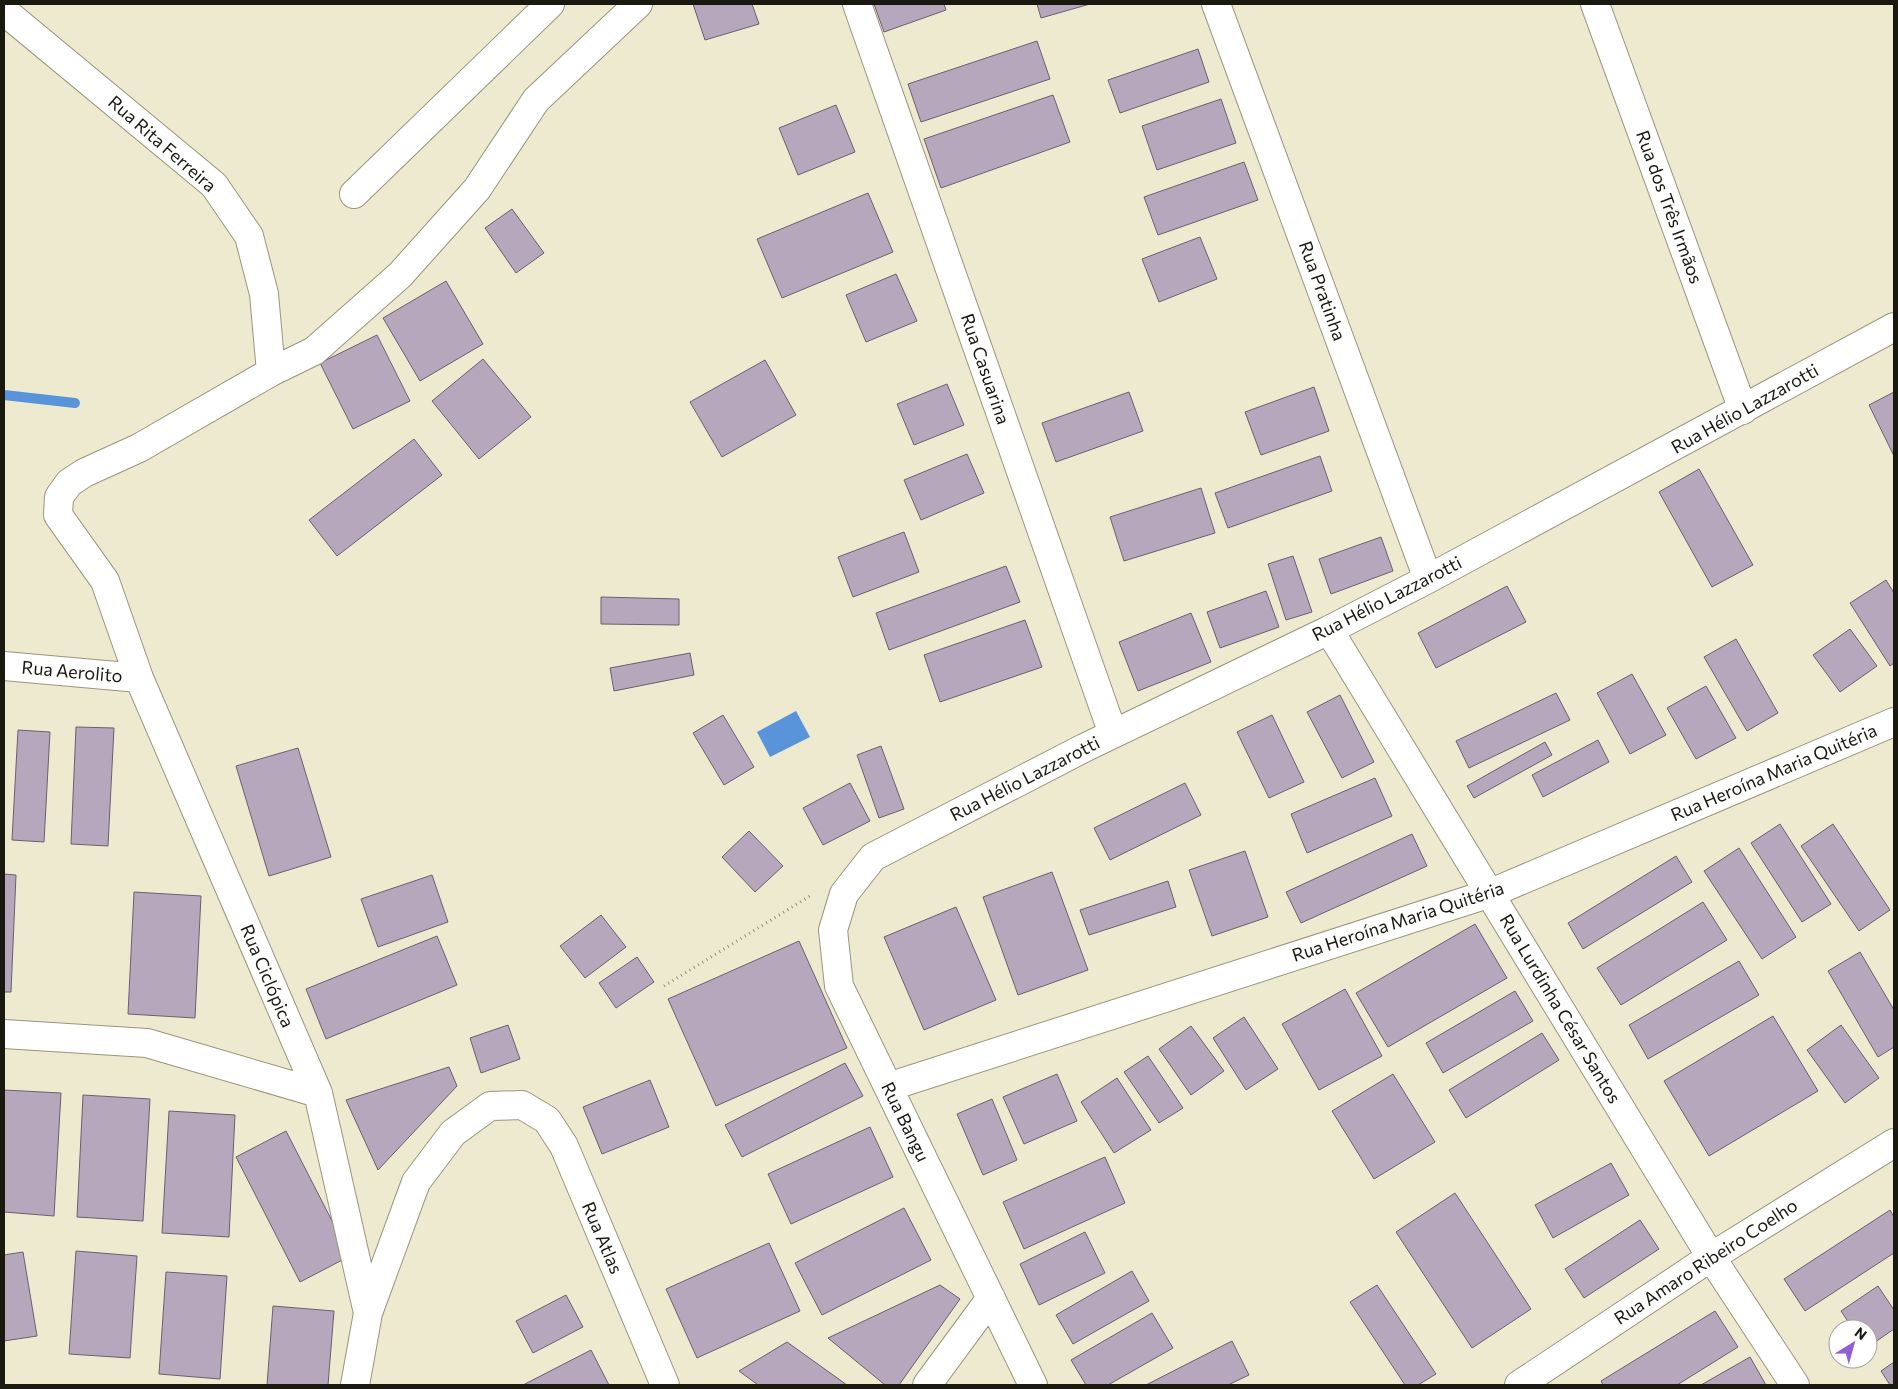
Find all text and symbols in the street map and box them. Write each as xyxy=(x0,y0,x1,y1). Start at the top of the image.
street label: Rua Rita Ferreira xyxy=(104,90,221,196)
street label: Rua dos Três Irmãos xyxy=(1632,127,1708,286)
street label: Rua Pratinha xyxy=(1295,238,1351,344)
street label: Rua Casuarina xyxy=(957,310,1015,427)
street label: Rua Hélio Lazzarotti xyxy=(1667,358,1822,458)
street label: Rua Hélio Lazzarotti xyxy=(1308,551,1465,645)
street label: Rua Aerolito xyxy=(21,656,123,686)
street label: Rua Heroína Maria Quitéria xyxy=(1667,719,1880,826)
street label: Rua Hélio Lazzarotti xyxy=(946,731,1103,825)
street label: Rua Heroína Maria Quitéria xyxy=(1289,876,1507,966)
street label: Rua Lurdinha César Santos xyxy=(1496,910,1626,1107)
street label: Rua Ciclópica xyxy=(236,921,299,1030)
street label: Rua Bangu xyxy=(877,1078,935,1165)
street label: Rua Amaro Ribeiro Coelho xyxy=(1610,1194,1801,1329)
street label: Rua Atlas xyxy=(578,1198,628,1277)
north arrow xyxy=(1828,1319,1878,1369)
text: N xyxy=(1852,1323,1870,1343)

